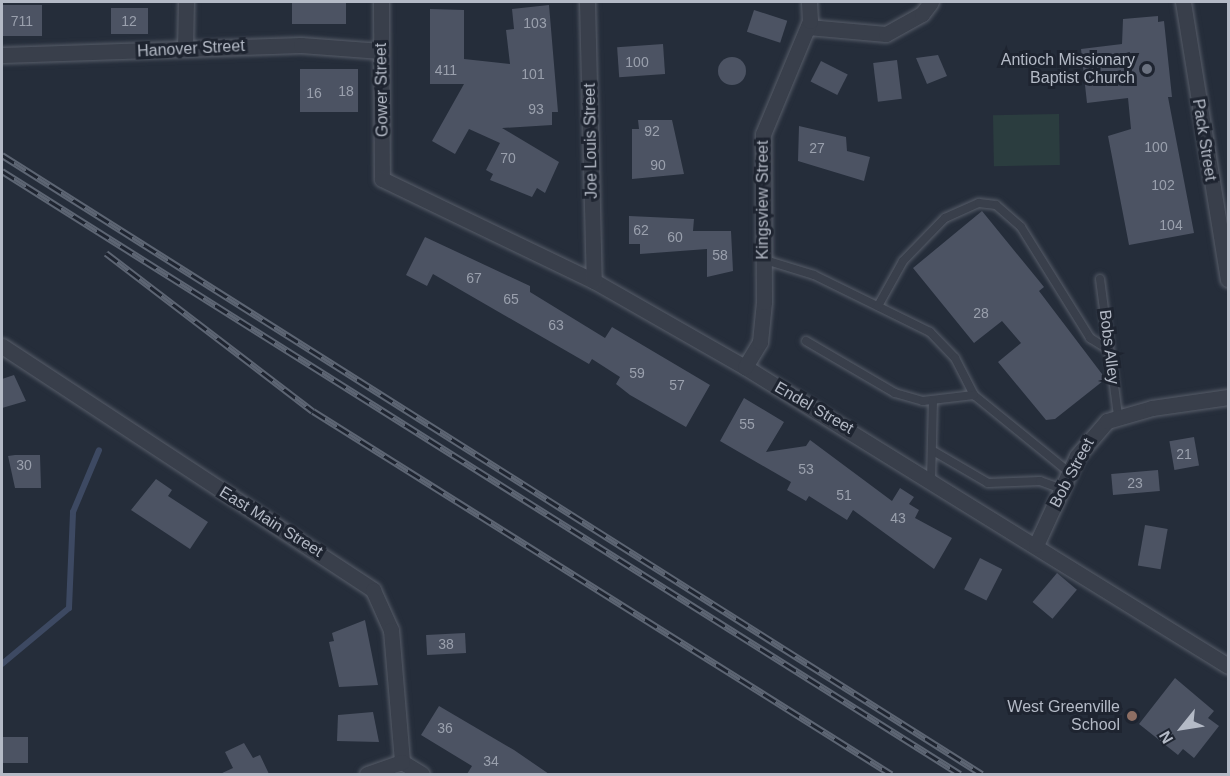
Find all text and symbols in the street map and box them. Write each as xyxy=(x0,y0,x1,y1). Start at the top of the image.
house number: 711 xyxy=(11,13,33,29)
house number: 12 xyxy=(121,13,137,29)
house number: 103 xyxy=(523,15,547,31)
street label: Hanover Street xyxy=(137,37,245,61)
street label: Gower Street xyxy=(372,43,392,137)
place label: Antioch Missionary Baptist Church xyxy=(1001,50,1135,88)
house number: 100 xyxy=(625,54,649,70)
house number: 411 xyxy=(435,62,457,78)
marker: Antioch Missionary Baptist Church xyxy=(1140,62,1154,76)
house number: 101 xyxy=(521,66,545,82)
house number: 18 xyxy=(338,83,354,99)
street label: Joe Louis Street xyxy=(580,83,602,199)
house number: 16 xyxy=(306,85,322,101)
street label: Pack Street xyxy=(1188,98,1220,182)
house number: 93 xyxy=(528,101,544,117)
house number: 92 xyxy=(644,123,660,139)
house number: 100 xyxy=(1144,139,1168,155)
street label: Kingsview Street xyxy=(753,140,773,260)
house number: 27 xyxy=(809,140,825,156)
house number: 70 xyxy=(500,150,516,166)
house number: 90 xyxy=(650,157,666,173)
house number: 102 xyxy=(1151,177,1175,193)
house number: 104 xyxy=(1159,217,1183,233)
house number: 62 xyxy=(633,222,649,238)
house number: 60 xyxy=(667,229,683,245)
house number: 58 xyxy=(712,247,728,263)
house number: 67 xyxy=(466,270,482,286)
house number: 65 xyxy=(503,291,519,307)
house number: 28 xyxy=(973,305,989,321)
street label: Bobs Alley xyxy=(1095,308,1123,386)
house number: 63 xyxy=(548,317,564,333)
house number: 59 xyxy=(629,365,645,381)
house number: 57 xyxy=(669,377,685,393)
street label: Endel Street xyxy=(771,378,857,438)
house number: 55 xyxy=(739,416,755,432)
street label: Bob Street xyxy=(1046,435,1098,511)
house number: 21 xyxy=(1176,446,1192,462)
house number: 30 xyxy=(16,457,32,473)
house number: 53 xyxy=(798,461,814,477)
house number: 23 xyxy=(1127,475,1143,491)
street label: East Main Street xyxy=(216,483,326,561)
house number: 51 xyxy=(836,487,852,503)
house number: 43 xyxy=(890,510,906,526)
house number: 38 xyxy=(438,636,454,652)
place label: West Greenville School xyxy=(1007,697,1120,735)
north arrow xyxy=(1152,698,1212,758)
marker: West Greenville School xyxy=(1125,709,1139,723)
house number: 36 xyxy=(437,720,453,736)
text: N xyxy=(1156,728,1176,747)
house number: 34 xyxy=(483,753,499,769)

